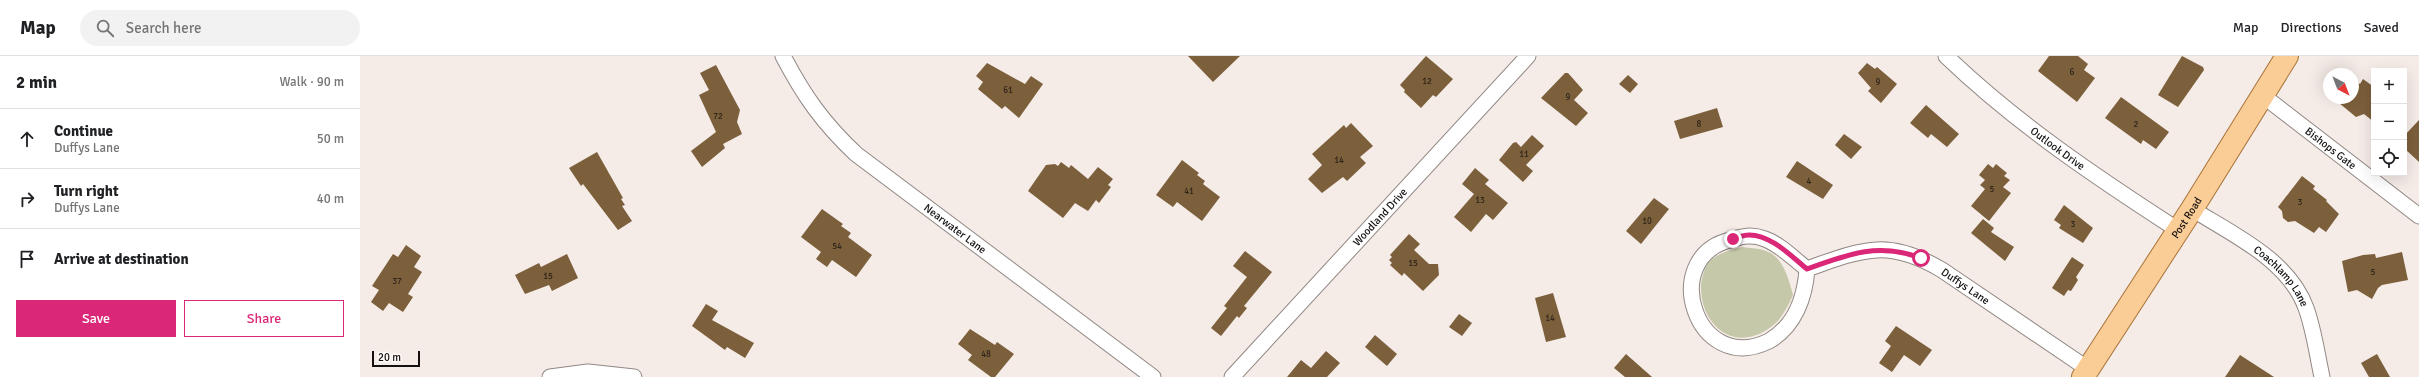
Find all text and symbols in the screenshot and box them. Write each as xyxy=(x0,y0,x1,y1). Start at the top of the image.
search box xyxy=(80,10,360,46)
text: Map xyxy=(20,16,56,40)
icon: search xyxy=(94,17,116,39)
text: Search here xyxy=(126,19,201,37)
text: Map xyxy=(2233,19,2259,36)
text: Directions xyxy=(2281,19,2342,36)
text: Saved xyxy=(2364,19,2399,36)
house number: 6 xyxy=(2070,67,2075,78)
north arrow xyxy=(2323,68,2359,104)
map controls xyxy=(2371,68,2407,176)
button: + xyxy=(2371,68,2407,104)
text: 2 min xyxy=(16,72,57,93)
text: Walk · 90 m xyxy=(280,74,344,90)
house number: 12 xyxy=(1422,76,1432,87)
house number: 9 xyxy=(1876,77,1881,88)
house number: 61 xyxy=(1003,85,1013,96)
house number: 9 xyxy=(1566,92,1571,103)
button: − xyxy=(2371,104,2407,140)
house number: 72 xyxy=(713,111,723,122)
house number: 8 xyxy=(1697,119,1702,130)
house number: 2 xyxy=(2134,119,2139,130)
text: Continue xyxy=(54,122,113,140)
street label: Outlook Drive xyxy=(2028,124,2087,173)
street label: Bishops Gate xyxy=(2302,125,2359,172)
icon: ahead xyxy=(16,128,38,150)
text: 50 m xyxy=(317,131,344,147)
text: Duffys Lane xyxy=(54,140,120,156)
button: locate xyxy=(2371,140,2407,176)
house number: 11 xyxy=(1519,149,1529,160)
house number: 14 xyxy=(1334,155,1344,166)
house number: 4 xyxy=(1807,176,1812,187)
text: Turn right xyxy=(54,182,119,200)
house number: 5 xyxy=(1990,184,1995,195)
street label: Woodland Drive xyxy=(1350,185,1410,249)
house number: 41 xyxy=(1184,186,1194,197)
icon: right xyxy=(16,188,38,210)
text: 40 m xyxy=(317,191,344,207)
house number: 13 xyxy=(1475,195,1485,206)
street label: Post Road xyxy=(2169,195,2205,241)
house number: 3 xyxy=(2298,197,2303,208)
text: Duffys Lane xyxy=(54,200,120,216)
street label: Nearwater Lane xyxy=(921,201,989,257)
house number: 10 xyxy=(1642,216,1652,227)
house number: 3 xyxy=(2071,219,2076,230)
route end xyxy=(1724,230,1742,248)
house number: 54 xyxy=(832,241,842,252)
street label: Coachlamp Lane xyxy=(2251,243,2311,309)
icon: arrive xyxy=(16,248,38,270)
route start xyxy=(1912,249,1930,267)
text: Arrive at destination xyxy=(54,250,189,268)
house number: 15 xyxy=(1408,258,1418,269)
street label: Duffys Lane xyxy=(1939,265,1992,307)
house number: 5 xyxy=(2371,267,2376,278)
house number: 15 xyxy=(543,271,553,282)
house number: 37 xyxy=(392,276,402,287)
button: Save xyxy=(16,300,176,337)
button: Share xyxy=(184,300,344,337)
house number: 14 xyxy=(1545,313,1555,324)
scale bar xyxy=(372,349,420,368)
house number: 48 xyxy=(981,349,991,360)
text: 20 m xyxy=(378,351,401,364)

